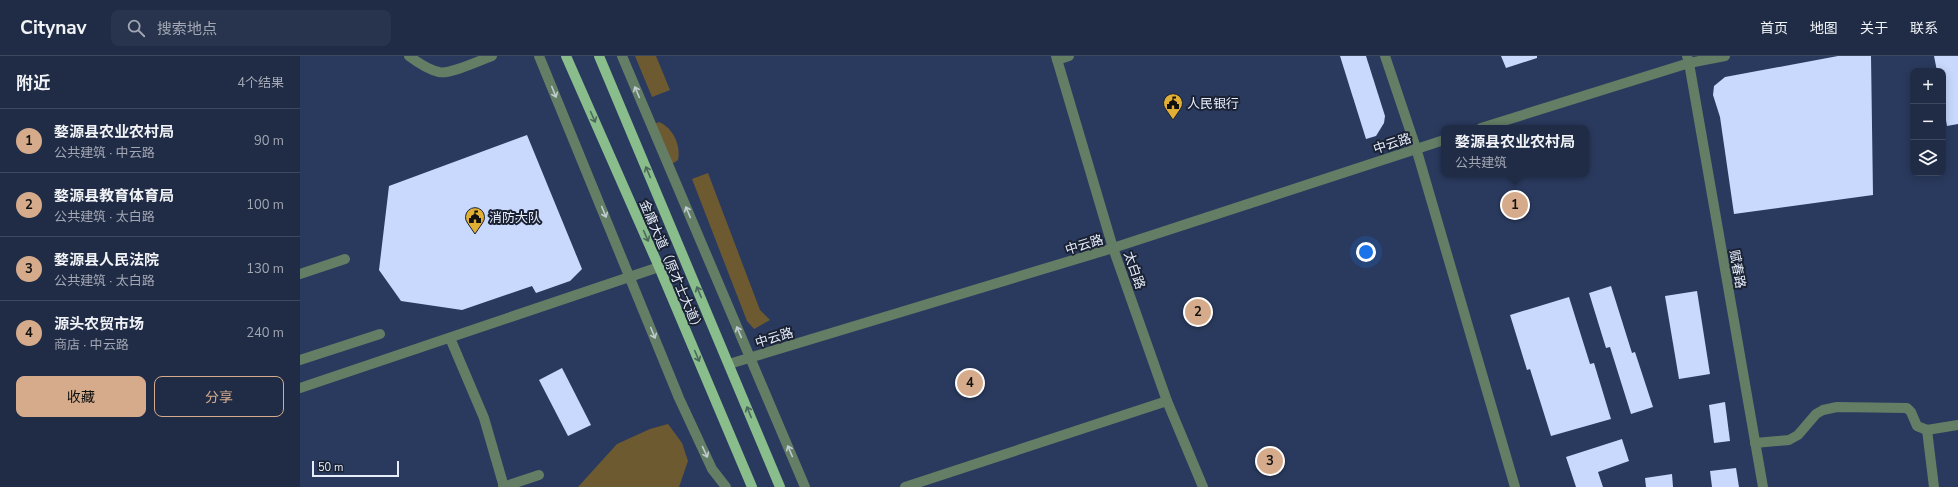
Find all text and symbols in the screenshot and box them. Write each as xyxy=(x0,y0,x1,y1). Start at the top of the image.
search box xyxy=(111,10,391,46)
text: Citynav xyxy=(20,15,87,41)
icon: search xyxy=(125,17,147,39)
text: 搜索地点 xyxy=(157,19,217,39)
text: 首页 xyxy=(1760,19,1788,38)
text: 地图 xyxy=(1810,19,1838,38)
text: 关于 xyxy=(1860,19,1888,38)
text: 联系 xyxy=(1910,19,1938,38)
map controls xyxy=(1910,68,1946,176)
button: + xyxy=(1910,68,1946,104)
text: 附近 xyxy=(16,72,50,95)
text: 4个结果 xyxy=(237,74,284,92)
one-way arrow xyxy=(551,86,558,98)
one-way arrow xyxy=(633,87,641,99)
public building icon: 人民银行 xyxy=(1162,92,1184,120)
place label: 人民银行 xyxy=(1187,95,1239,113)
button: − xyxy=(1910,104,1946,140)
one-way arrow xyxy=(590,111,598,123)
text: 婺源县农业农村局 xyxy=(54,122,174,142)
popup xyxy=(1441,125,1589,177)
street label: 中云路 xyxy=(1371,129,1414,159)
text: 1 xyxy=(25,132,33,150)
text: 90 m xyxy=(254,132,284,150)
text: 婺源县农业农村局 xyxy=(1455,132,1575,152)
button: layers xyxy=(1910,140,1946,176)
text: 公共建筑 · 中云路 xyxy=(54,144,155,162)
text: 公共建筑 xyxy=(1455,154,1507,172)
one-way arrow xyxy=(644,167,651,179)
text: 婺源县教育体育局 xyxy=(54,186,174,206)
pin: 1 xyxy=(1502,190,1528,220)
text: 2 xyxy=(25,196,33,214)
text: 100 m xyxy=(246,196,284,214)
street label: 金庸大道（原才士大道） xyxy=(635,197,707,336)
public building icon: 消防大队 xyxy=(464,206,486,234)
one-way arrow xyxy=(600,206,608,218)
one-way arrow xyxy=(684,206,691,218)
text: 公共建筑 · 太白路 xyxy=(54,208,155,226)
place label: 消防大队 xyxy=(489,209,541,227)
one-way arrow xyxy=(643,230,650,242)
street label: 中云路 xyxy=(1063,231,1106,259)
your location xyxy=(1356,242,1376,262)
street label: 赋春路 xyxy=(1725,248,1749,290)
street label: 太白路 xyxy=(1119,249,1149,292)
text: 婺源县人民法院 xyxy=(54,250,159,270)
text: 3 xyxy=(25,260,33,278)
text: 130 m xyxy=(246,260,284,278)
text: 公共建筑 · 太白路 xyxy=(54,272,155,290)
one-way arrow xyxy=(695,287,702,299)
pin: 2 xyxy=(1185,297,1211,327)
text: 源头农贸市场 xyxy=(54,314,144,334)
text: 4 xyxy=(25,324,33,342)
text: 240 m xyxy=(246,324,284,342)
street label: 中云路 xyxy=(753,324,796,352)
one-way arrow xyxy=(649,326,657,338)
one-way arrow xyxy=(735,326,742,338)
text: 商店 · 中云路 xyxy=(54,336,129,354)
one-way arrow xyxy=(693,350,701,362)
pin: 4 xyxy=(957,368,983,398)
button: 收藏 xyxy=(16,376,146,417)
button: 分享 xyxy=(154,376,284,417)
one-way arrow xyxy=(745,407,753,419)
one-way arrow xyxy=(701,445,709,457)
one-way arrow xyxy=(786,446,793,458)
pin: 3 xyxy=(1257,446,1283,476)
scale bar xyxy=(312,459,399,478)
text: 50 m xyxy=(318,460,343,475)

